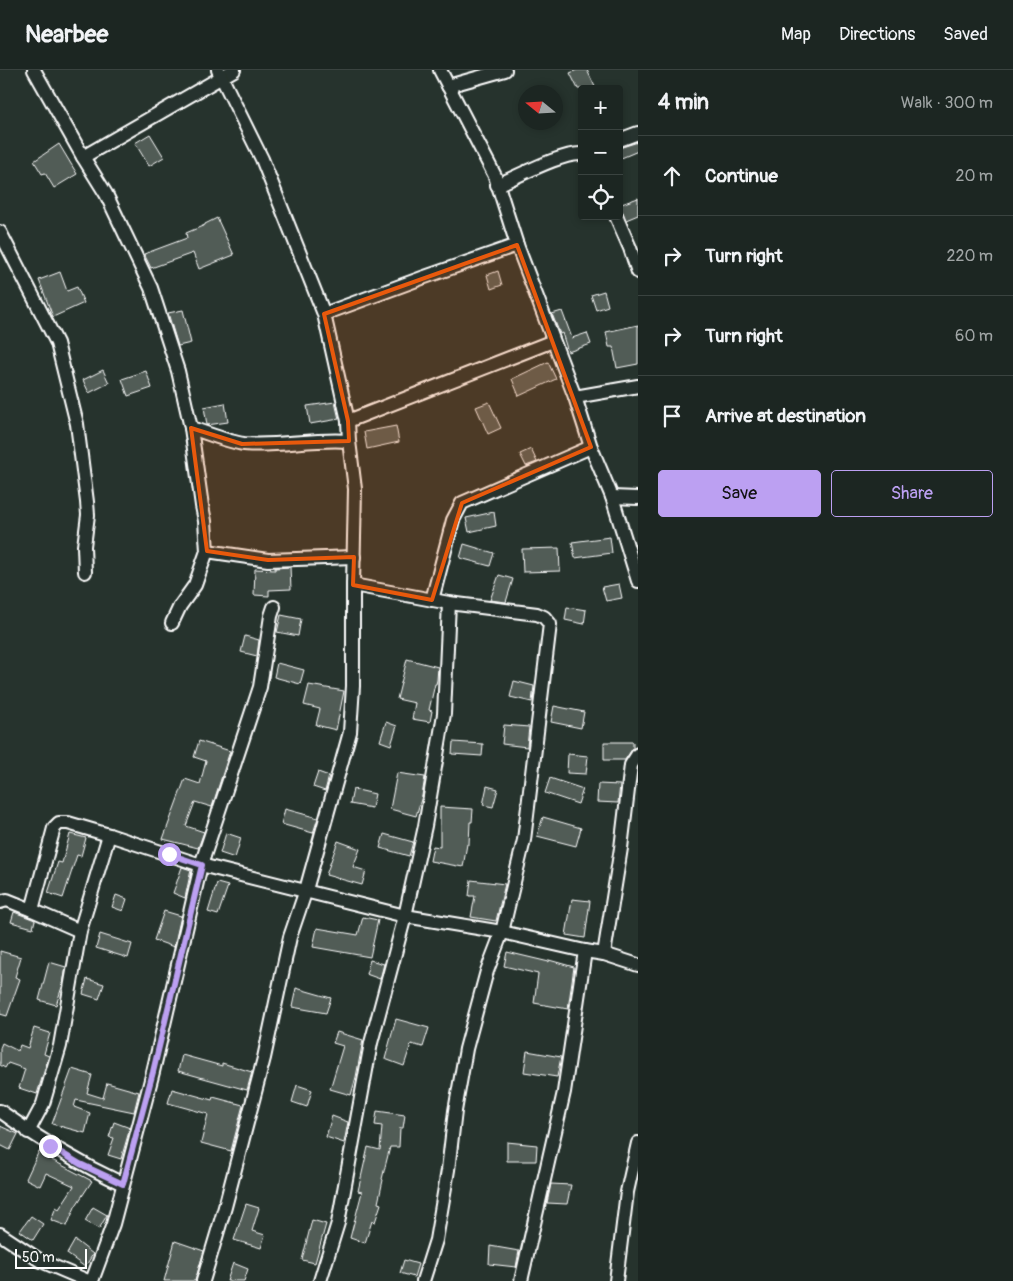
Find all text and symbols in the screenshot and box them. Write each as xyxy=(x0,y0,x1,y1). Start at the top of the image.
text: Nearbee xyxy=(25,20,108,49)
text: Map xyxy=(781,23,811,46)
text: Directions xyxy=(839,23,915,46)
text: Saved xyxy=(943,23,988,46)
north arrow xyxy=(518,85,563,130)
map controls xyxy=(578,85,623,220)
button: + xyxy=(578,85,623,130)
text: 4 min xyxy=(658,89,709,116)
text: Walk · 300 m xyxy=(901,93,993,113)
button: − xyxy=(578,130,623,175)
icon: ahead xyxy=(658,162,686,190)
text: Continue xyxy=(705,164,778,188)
text: 20 m xyxy=(955,166,993,186)
button: locate xyxy=(578,175,623,220)
icon: right xyxy=(658,242,686,270)
text: Turn right xyxy=(705,244,783,268)
text: 220 m xyxy=(947,246,993,266)
icon: right xyxy=(658,322,686,350)
text: Turn right xyxy=(705,324,783,348)
text: 60 m xyxy=(955,326,993,346)
icon: arrive xyxy=(658,402,686,430)
text: Arrive at destination xyxy=(705,404,866,428)
button: Save xyxy=(658,470,821,517)
button: Share xyxy=(831,470,993,517)
route start xyxy=(158,843,181,866)
route end xyxy=(39,1135,62,1158)
scale bar xyxy=(15,1246,88,1269)
text: 50 m xyxy=(22,1249,55,1266)

